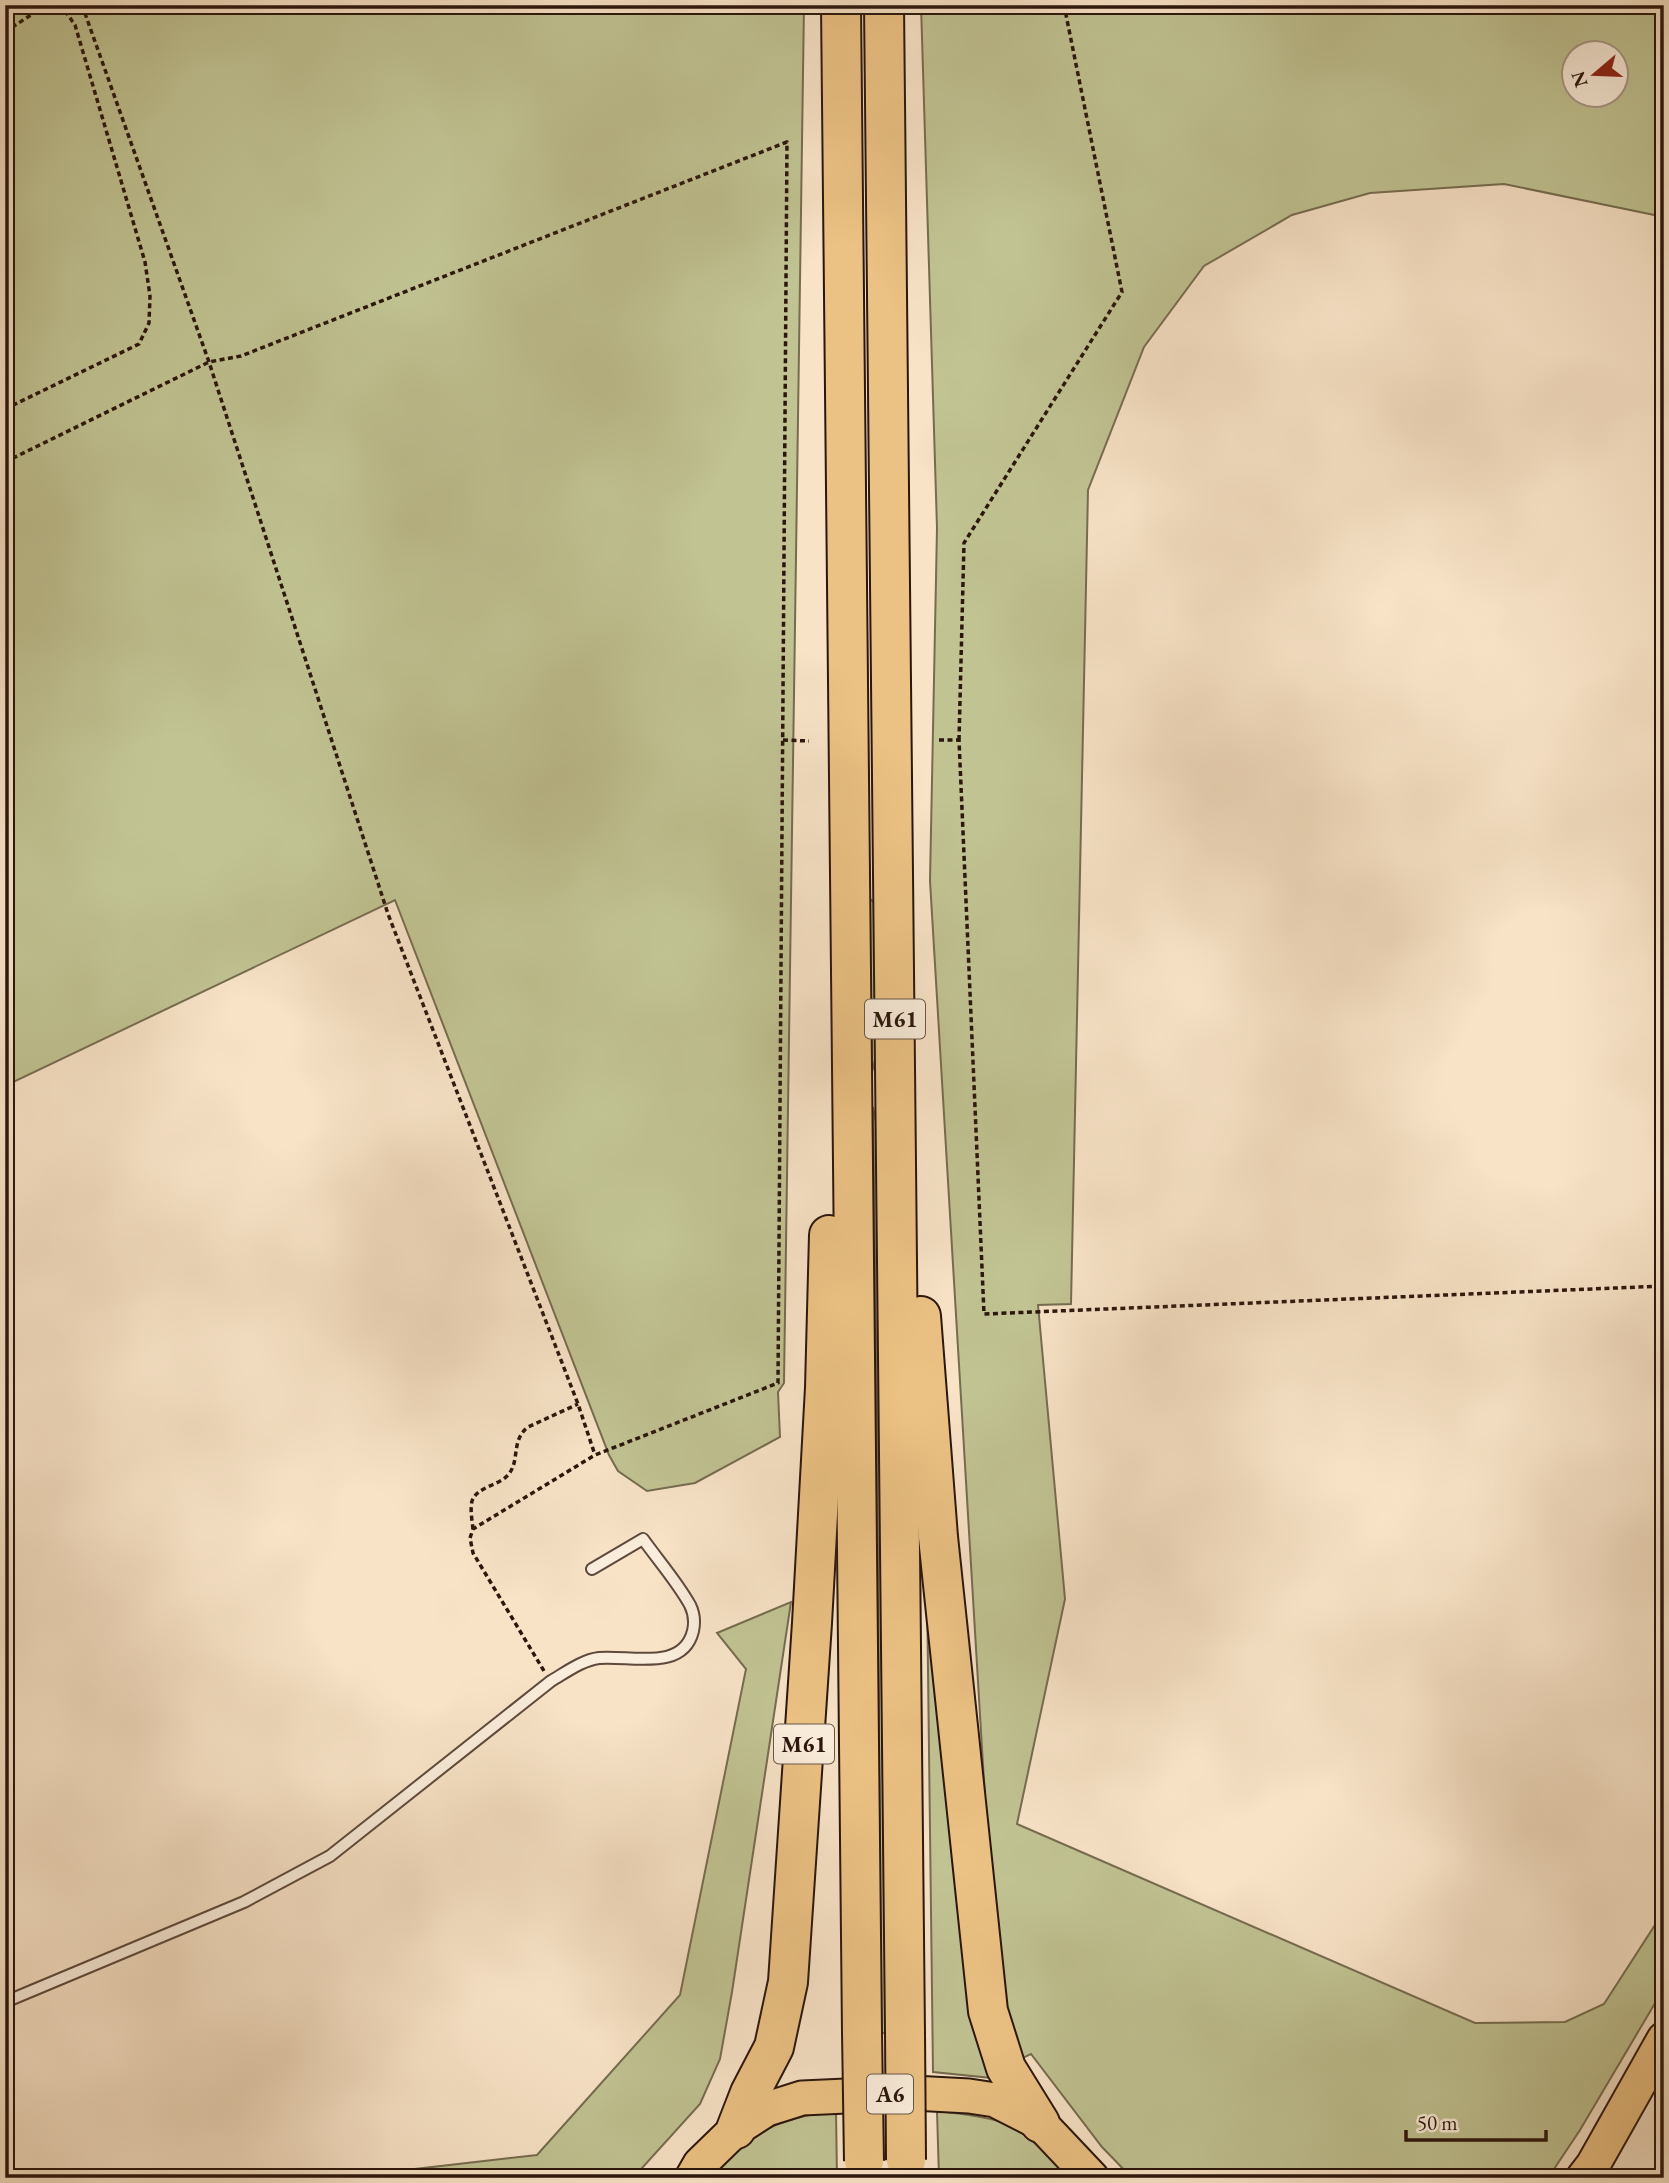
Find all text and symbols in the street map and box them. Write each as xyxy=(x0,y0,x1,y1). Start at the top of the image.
north arrow xyxy=(1560,38,1630,108)
text: N xyxy=(1565,67,1594,91)
road number: M61 xyxy=(865,1000,925,1038)
road number: M61 xyxy=(774,1724,834,1764)
road number: A6 xyxy=(867,2074,913,2114)
scale bar xyxy=(1406,2099,1546,2143)
text: 50 m xyxy=(1417,2109,1458,2136)

